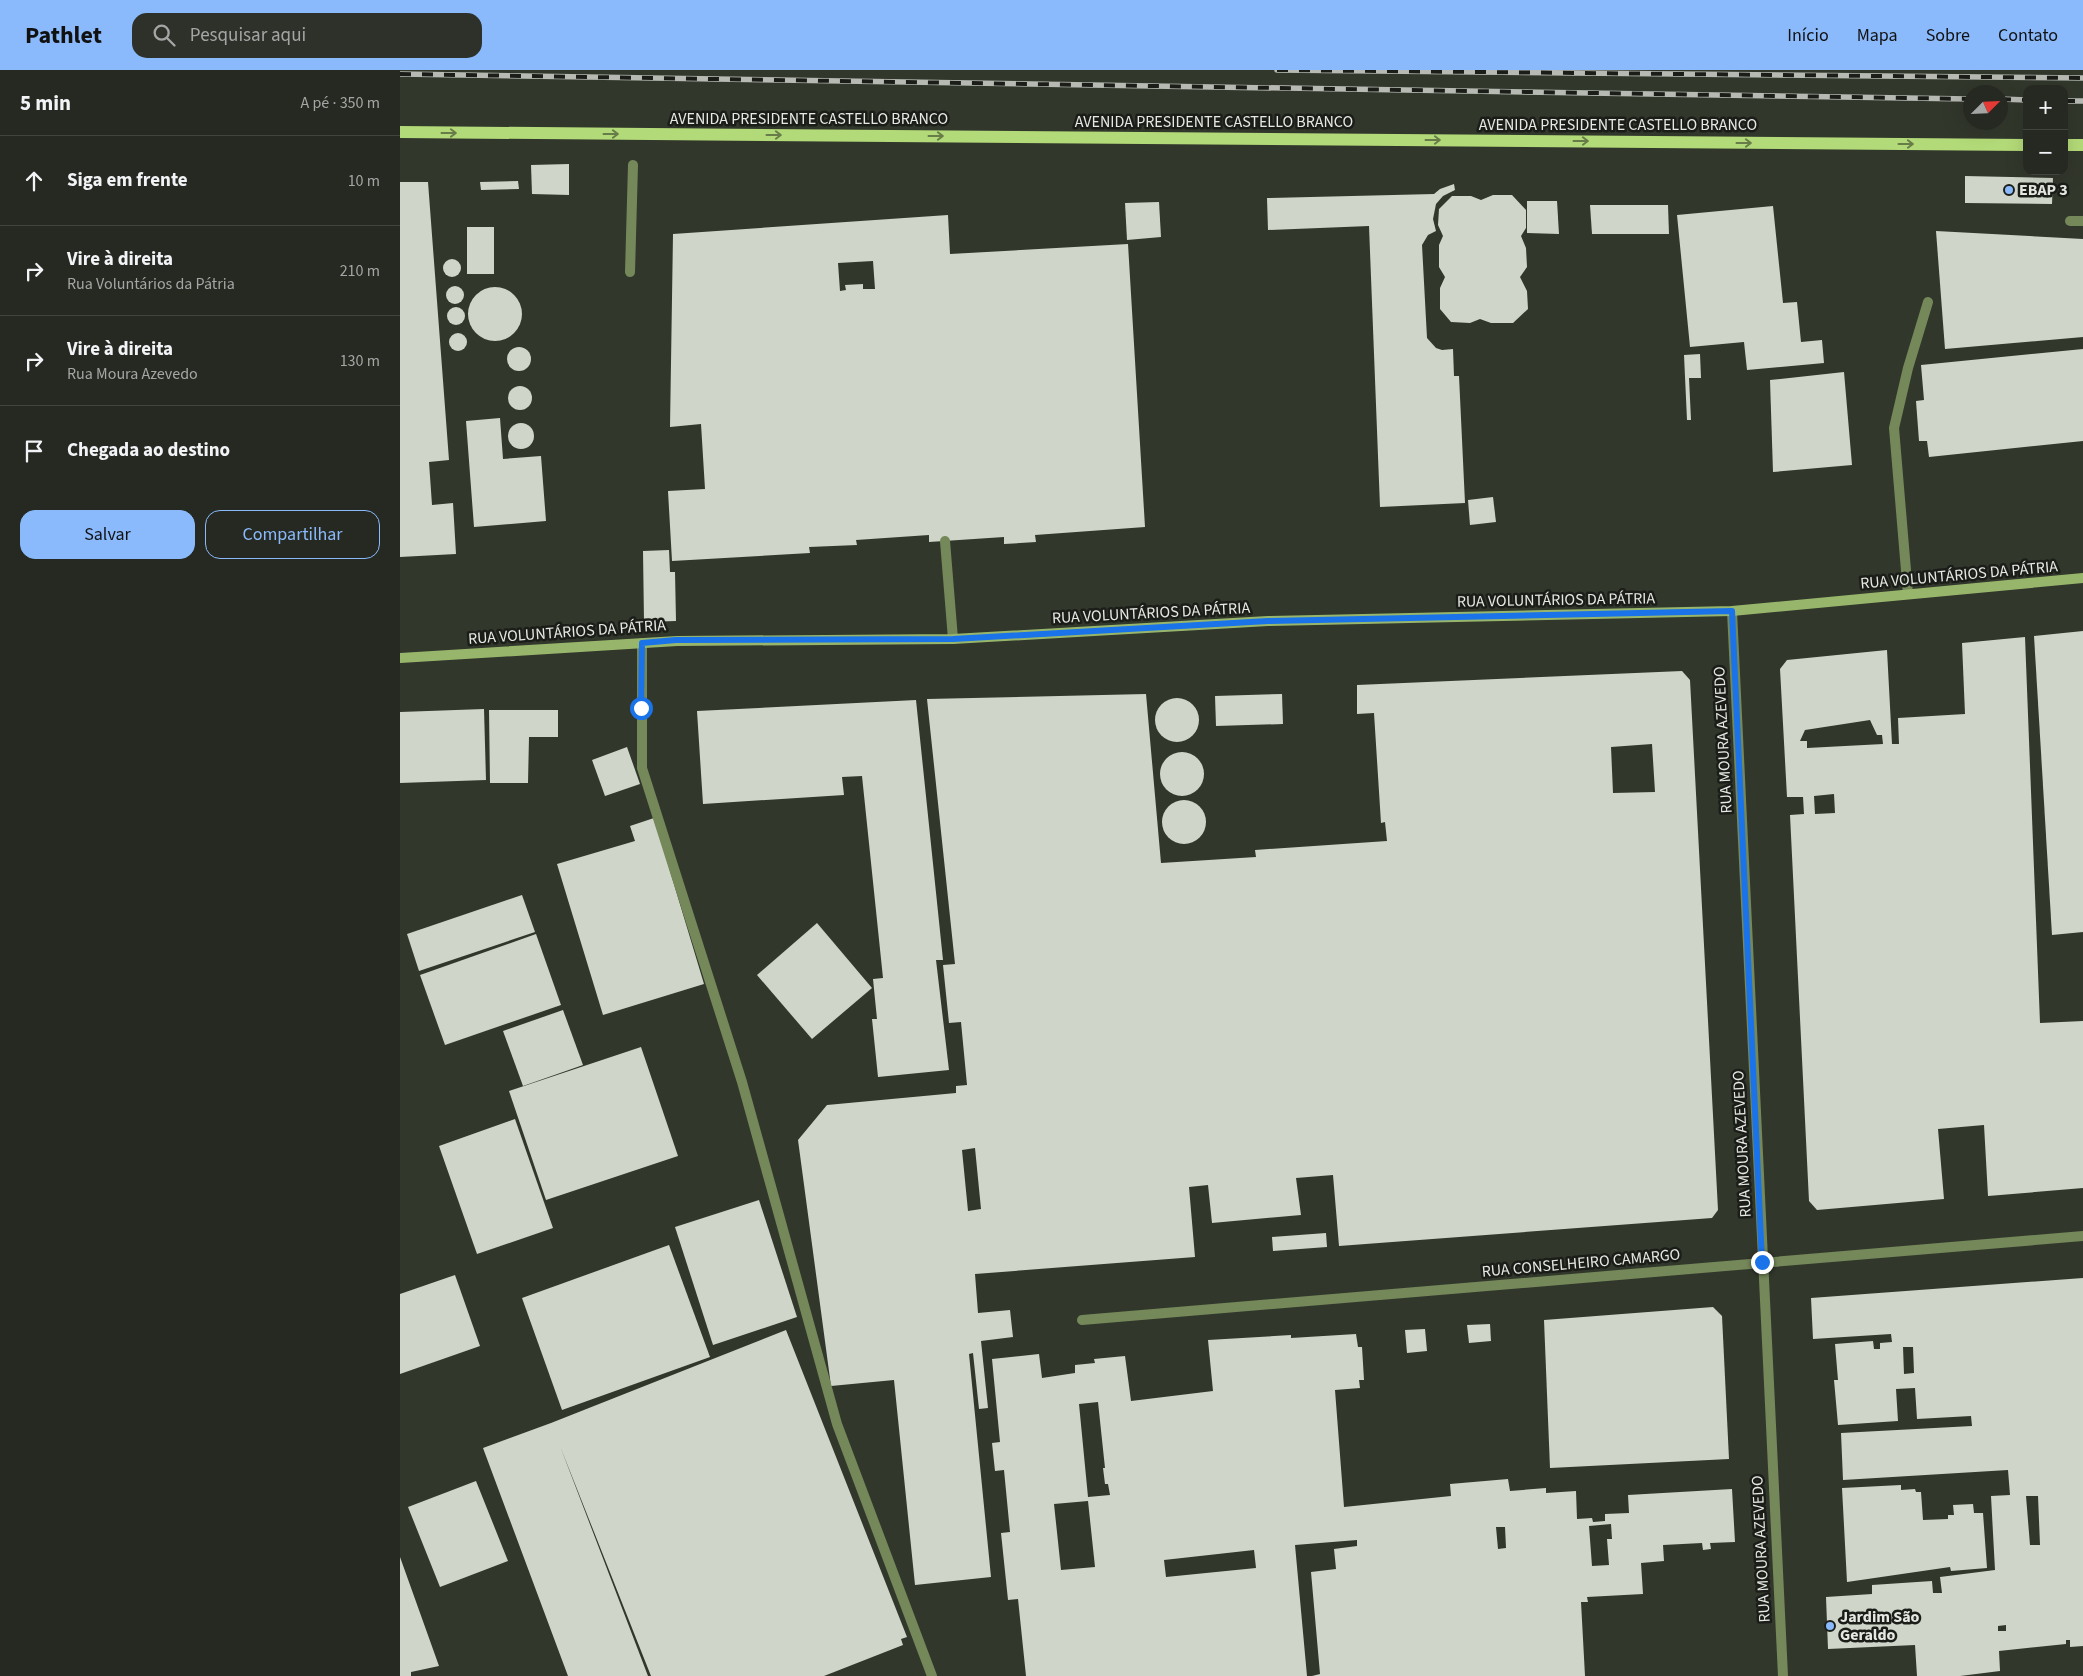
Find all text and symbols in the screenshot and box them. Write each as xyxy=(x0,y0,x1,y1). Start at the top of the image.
search box xyxy=(132,13,482,58)
text: Pathlet xyxy=(25,18,102,53)
icon: search xyxy=(150,21,178,49)
text: Pesquisar aqui xyxy=(190,22,306,49)
text: Início xyxy=(1787,23,1829,48)
text: Mapa xyxy=(1857,23,1898,48)
text: Sobre xyxy=(1926,23,1970,48)
text: Contato xyxy=(1998,23,2058,48)
north arrow xyxy=(1963,85,2008,130)
map controls xyxy=(2023,85,2068,175)
button: + xyxy=(2023,85,2068,130)
text: 5 min xyxy=(20,88,71,118)
text: A pé · 350 m xyxy=(301,92,380,114)
street label: AVENIDA PRESIDENTE CASTELLO BRANCO xyxy=(670,108,948,130)
street label: AVENIDA PRESIDENTE CASTELLO BRANCO xyxy=(1075,111,1353,133)
street label: AVENIDA PRESIDENTE CASTELLO BRANCO xyxy=(1479,114,1757,136)
one-way arrow xyxy=(440,128,456,137)
one-way arrow xyxy=(602,129,619,139)
one-way arrow xyxy=(765,130,781,140)
button: − xyxy=(2023,130,2068,175)
one-way arrow xyxy=(928,131,944,141)
one-way arrow xyxy=(1424,135,1441,145)
one-way arrow xyxy=(1572,136,1589,146)
one-way arrow xyxy=(1735,138,1751,148)
one-way arrow xyxy=(1898,139,1914,149)
icon: ahead xyxy=(20,167,48,195)
text: Siga em frente xyxy=(67,167,188,194)
text: 10 m xyxy=(348,170,380,192)
place label: EBAP 3 xyxy=(2019,179,2068,201)
marker: EBAP 3 xyxy=(2003,184,2015,196)
text: Vire à direita xyxy=(67,246,173,273)
icon: right xyxy=(20,257,48,285)
text: 210 m xyxy=(340,260,380,282)
text: Rua Voluntários da Pátria xyxy=(67,273,235,295)
text: Vire à direita xyxy=(67,336,173,363)
icon: right xyxy=(20,347,48,375)
text: 130 m xyxy=(340,350,380,372)
text: Rua Moura Azevedo xyxy=(67,363,198,385)
icon: arrive xyxy=(20,437,48,465)
text: Chegada ao destino xyxy=(67,437,230,464)
button: Salvar xyxy=(20,510,195,559)
button: Compartilhar xyxy=(205,510,380,559)
street label: RUA VOLUNTÁRIOS DA PÁTRIA xyxy=(1859,555,2059,595)
street label: RUA VOLUNTÁRIOS DA PÁTRIA xyxy=(1457,587,1656,613)
street label: RUA VOLUNTÁRIOS DA PÁTRIA xyxy=(1051,597,1251,629)
street label: RUA VOLUNTÁRIOS DA PÁTRIA xyxy=(467,614,667,650)
street label: RUA MOURA AZEVEDO xyxy=(1708,666,1738,814)
route start xyxy=(630,697,653,720)
street label: RUA MOURA AZEVEDO xyxy=(1727,1070,1757,1218)
street label: RUA CONSELHEIRO CAMARGO xyxy=(1481,1243,1681,1283)
route end xyxy=(1751,1251,1774,1274)
street label: RUA MOURA AZEVEDO xyxy=(1746,1475,1776,1623)
place label: Jardim São Geraldo xyxy=(1840,1606,1920,1646)
marker: Jardim São Geraldo xyxy=(1824,1620,1836,1632)

